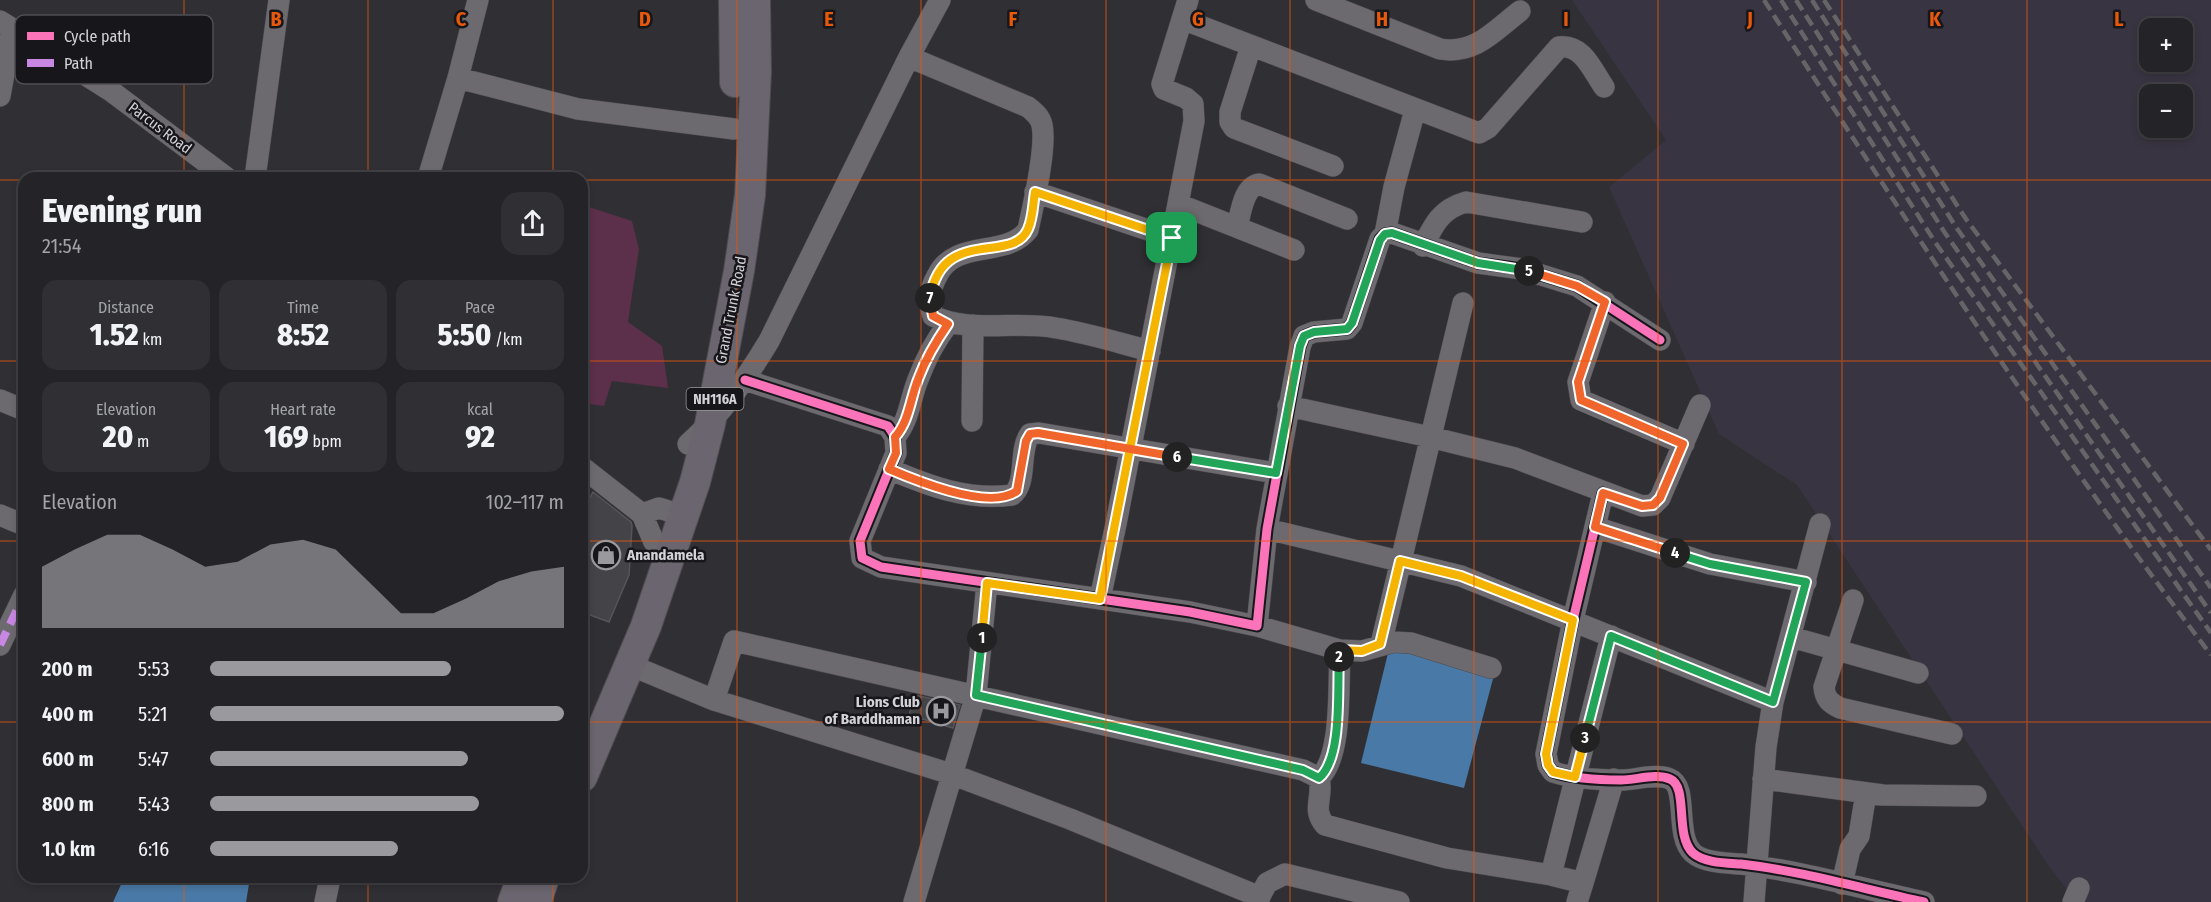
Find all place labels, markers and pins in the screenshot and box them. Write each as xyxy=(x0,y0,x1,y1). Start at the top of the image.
pin xyxy=(1146,212,1197,263)
pin: 5 xyxy=(1514,256,1544,286)
pin: 7 xyxy=(915,283,945,313)
pin: 6 xyxy=(1162,442,1192,472)
pin: 4 xyxy=(1660,538,1690,568)
shop icon: Anandamela xyxy=(590,539,622,571)
place label: Anandamela xyxy=(626,546,705,564)
pin: 1 xyxy=(967,623,997,653)
pin: 2 xyxy=(1324,642,1354,672)
place label: Lions Club of Barddhaman xyxy=(825,693,920,728)
hospital icon: Lions Club of Barddhaman xyxy=(925,695,957,727)
pin: 3 xyxy=(1570,723,1600,753)

